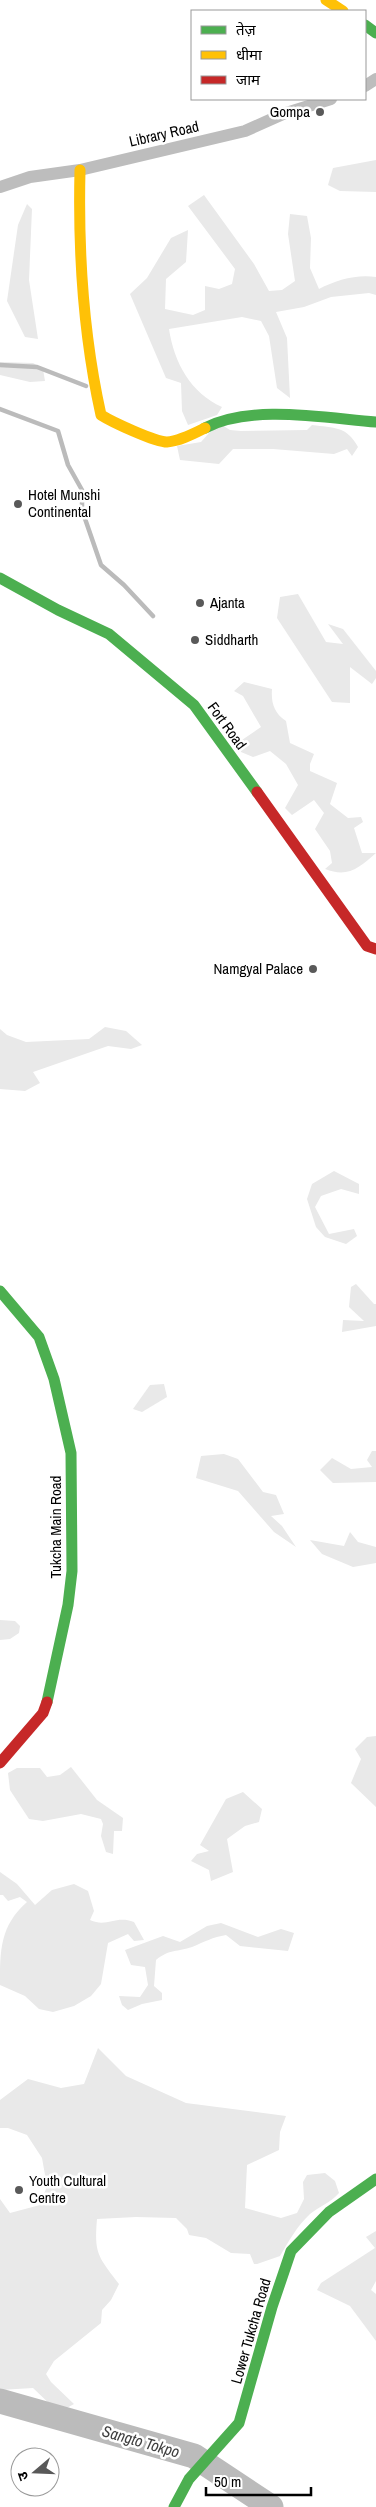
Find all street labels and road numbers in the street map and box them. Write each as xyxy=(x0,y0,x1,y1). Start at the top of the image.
street label: Library Road xyxy=(127,115,201,152)
street label: Fort Road xyxy=(203,698,252,754)
street label: Tukcha Main Road xyxy=(45,1476,66,1578)
street label: Lower Tukcha Road xyxy=(225,2276,276,2386)

